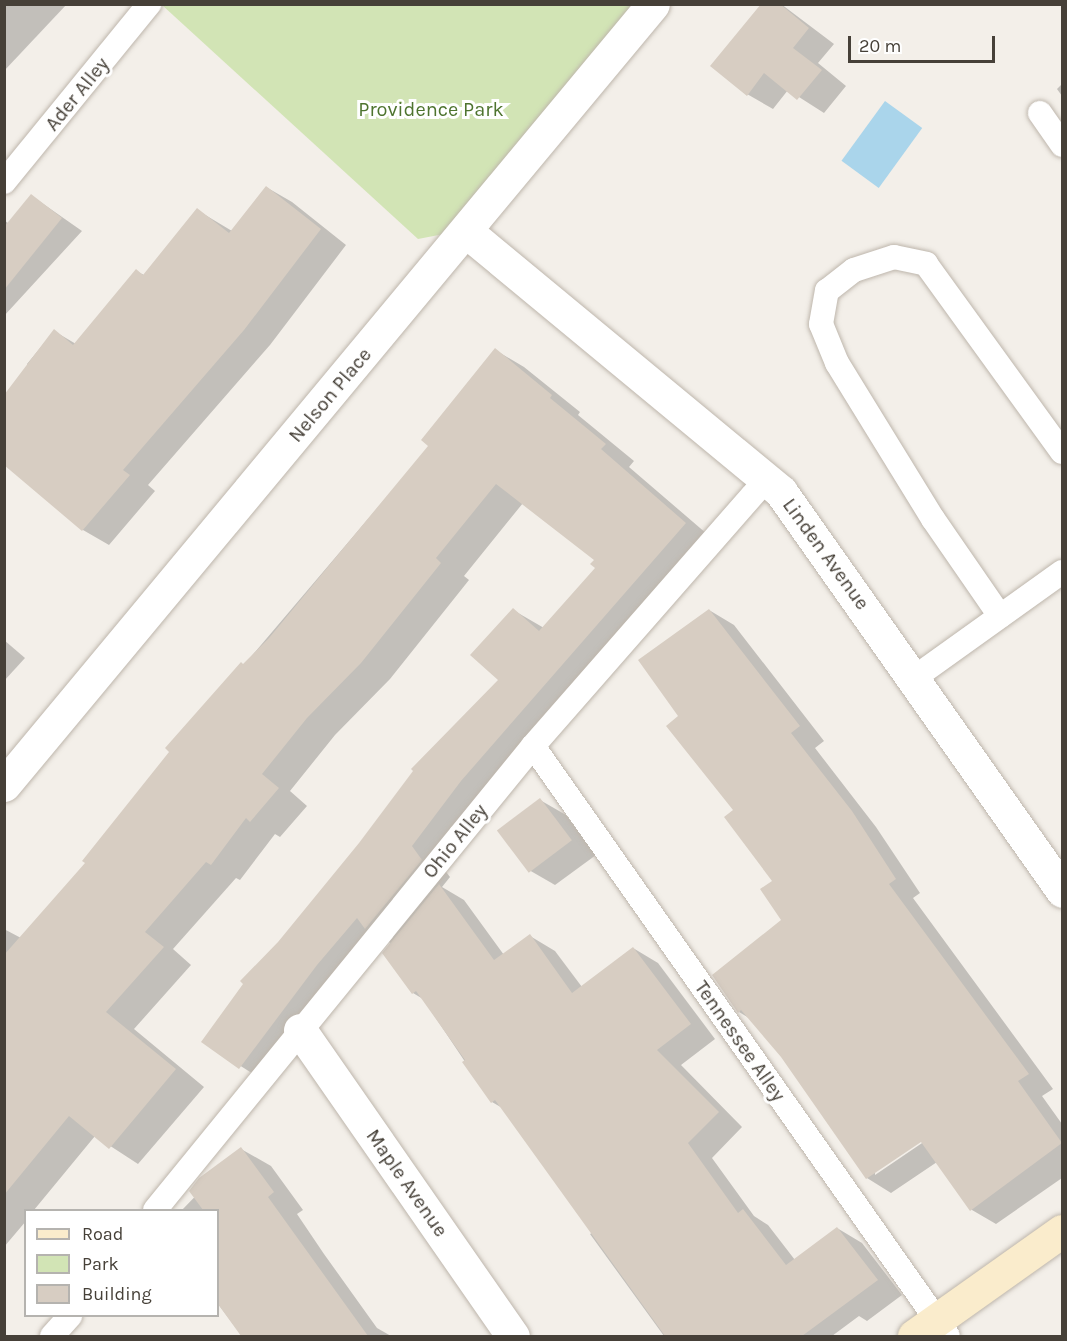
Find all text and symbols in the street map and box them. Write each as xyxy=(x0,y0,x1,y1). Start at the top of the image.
scale bar xyxy=(851,24,998,62)
text: 20 m xyxy=(859,35,901,57)
street label: Ader Alley xyxy=(40,52,114,136)
park label: Providence Park xyxy=(358,97,504,121)
street label: Nelson Place xyxy=(284,343,376,447)
street label: Linden Avenue xyxy=(777,493,875,615)
street label: Ohio Alley xyxy=(418,799,492,883)
street label: Tennessee Alley xyxy=(690,976,790,1106)
street label: Maple Avenue xyxy=(361,1124,453,1242)
legend xyxy=(24,1209,219,1317)
text: Road xyxy=(82,1223,123,1245)
text: Park xyxy=(82,1253,119,1275)
text: Building xyxy=(82,1283,152,1305)

